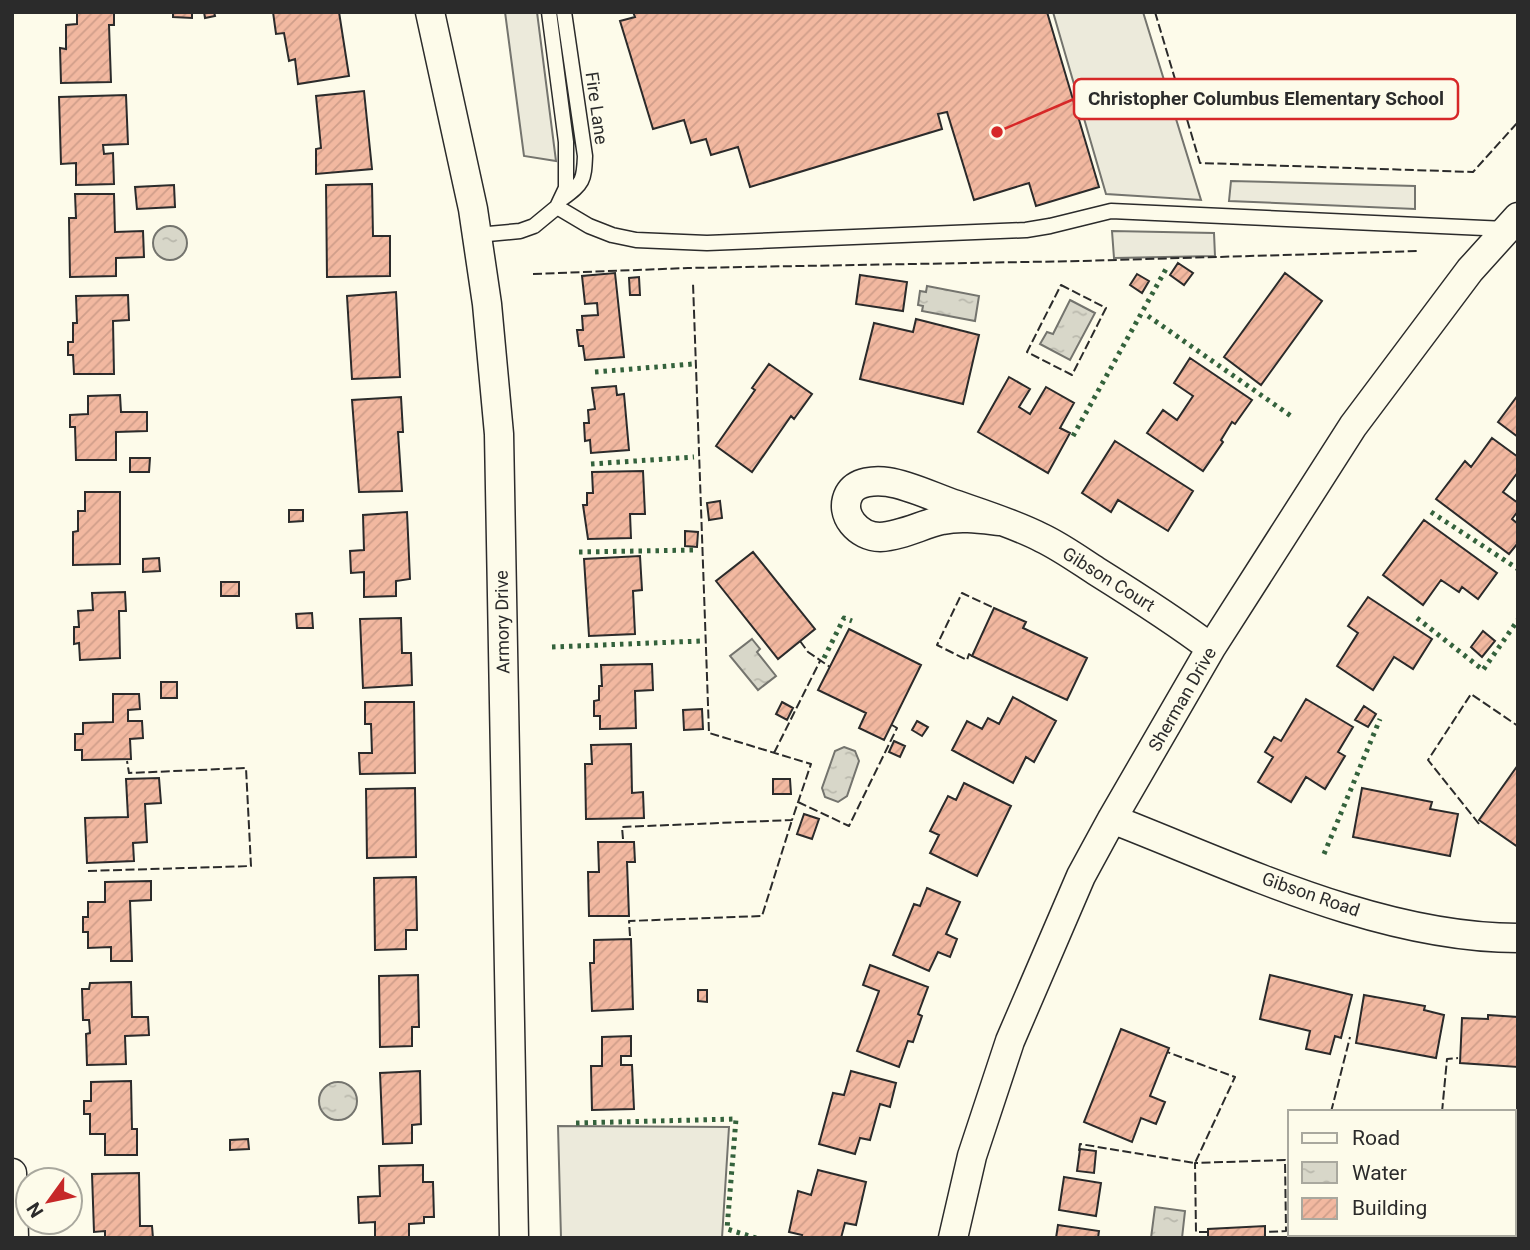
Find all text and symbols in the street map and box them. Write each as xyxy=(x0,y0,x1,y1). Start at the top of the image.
street label: Fire Lane xyxy=(582,70,612,146)
callout: Christopher Columbus Elementary School xyxy=(1074,79,1458,119)
text: Christopher Columbus Elementary School xyxy=(1088,87,1444,110)
street label: Gibson Court xyxy=(1059,542,1159,616)
street label: Armory Drive xyxy=(491,570,513,674)
street label: Sherman Drive xyxy=(1144,643,1220,755)
street label: Gibson Road xyxy=(1259,867,1363,921)
legend xyxy=(1288,1110,1516,1236)
text: Road xyxy=(1352,1126,1400,1150)
text: Water xyxy=(1352,1161,1407,1185)
north arrow xyxy=(14,1166,84,1236)
text: Building xyxy=(1352,1196,1427,1220)
text: N xyxy=(22,1198,48,1222)

